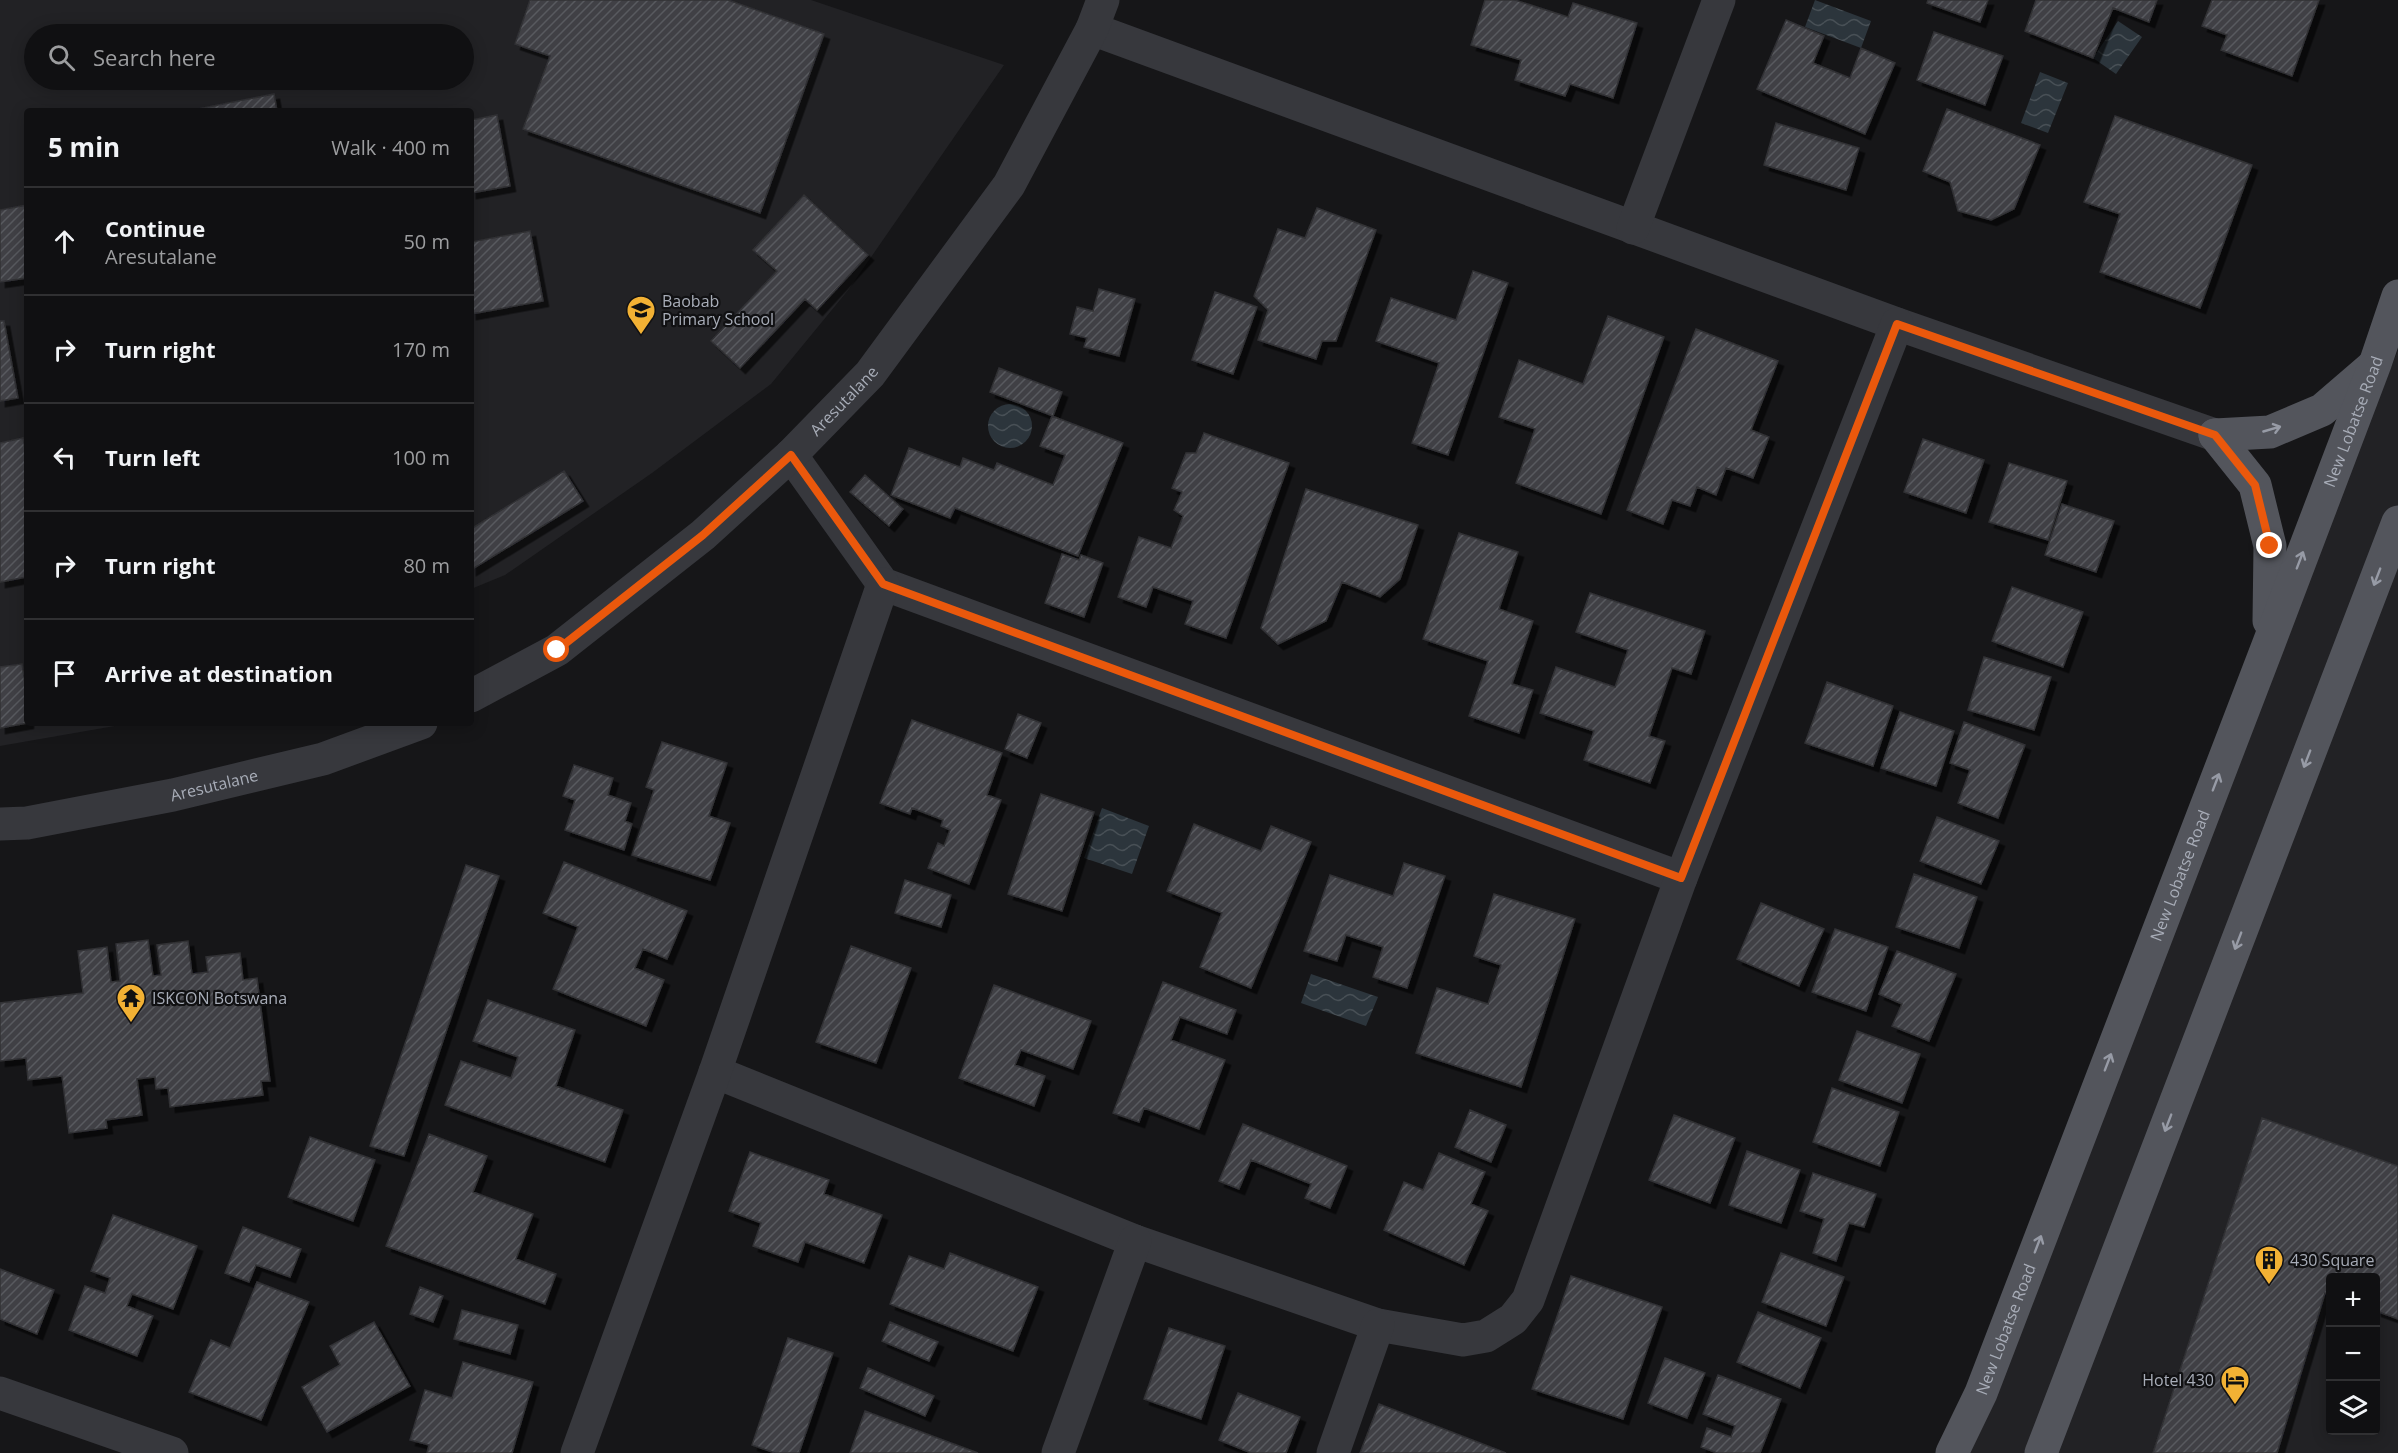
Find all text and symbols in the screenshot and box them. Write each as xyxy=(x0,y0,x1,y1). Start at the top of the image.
search box xyxy=(24,24,474,90)
icon: search xyxy=(45,41,78,74)
text: Search here xyxy=(93,42,216,72)
text: 5 min xyxy=(48,129,120,165)
text: Walk · 400 m xyxy=(331,134,450,161)
text: Continue xyxy=(105,213,205,243)
icon: ahead xyxy=(48,225,81,258)
text: 50 m xyxy=(403,228,450,255)
text: Aresutalane xyxy=(105,243,217,270)
place label: Baobab Primary School xyxy=(662,290,774,330)
school or university icon: Baobab Primary School xyxy=(625,294,657,336)
icon: right xyxy=(48,333,81,366)
text: Turn right xyxy=(105,334,216,364)
text: 170 m xyxy=(392,336,450,363)
street label: New Lobatse Road xyxy=(2318,353,2388,490)
street label: Aresutalane xyxy=(805,362,883,441)
one-way arrow xyxy=(2262,423,2281,434)
icon: left xyxy=(48,441,81,474)
text: Turn left xyxy=(105,442,200,472)
text: 100 m xyxy=(392,444,450,471)
route end xyxy=(2256,532,2282,558)
icon: right xyxy=(48,549,81,582)
text: Turn right xyxy=(105,550,216,580)
one-way arrow xyxy=(2296,551,2307,570)
text: 80 m xyxy=(403,552,450,579)
one-way arrow xyxy=(2371,567,2382,585)
route start xyxy=(543,636,569,662)
icon: arrive xyxy=(48,657,81,690)
text: Arrive at destination xyxy=(105,658,333,688)
one-way arrow xyxy=(2301,749,2312,768)
street label: Aresutalane xyxy=(168,764,260,806)
one-way arrow xyxy=(2211,773,2222,791)
street label: New Lobatse Road xyxy=(2145,807,2215,944)
one-way arrow xyxy=(2231,931,2242,950)
temple icon: ISKCON Botswana xyxy=(115,982,147,1024)
place label: ISKCON Botswana xyxy=(152,987,287,1009)
one-way arrow xyxy=(2103,1053,2114,1071)
one-way arrow xyxy=(2162,1113,2173,1132)
one-way arrow xyxy=(2033,1235,2044,1254)
building icon: 430 Square xyxy=(2253,1244,2285,1286)
place label: 430 Square xyxy=(2290,1249,2374,1271)
street label: New Lobatse Road xyxy=(1970,1260,2041,1398)
map controls xyxy=(2326,1273,2380,1435)
button: + xyxy=(2326,1273,2380,1327)
button: − xyxy=(2326,1327,2380,1381)
hotel icon: Hotel 430 xyxy=(2219,1364,2251,1406)
place label: Hotel 430 xyxy=(2142,1369,2214,1391)
button: layers xyxy=(2326,1381,2380,1435)

